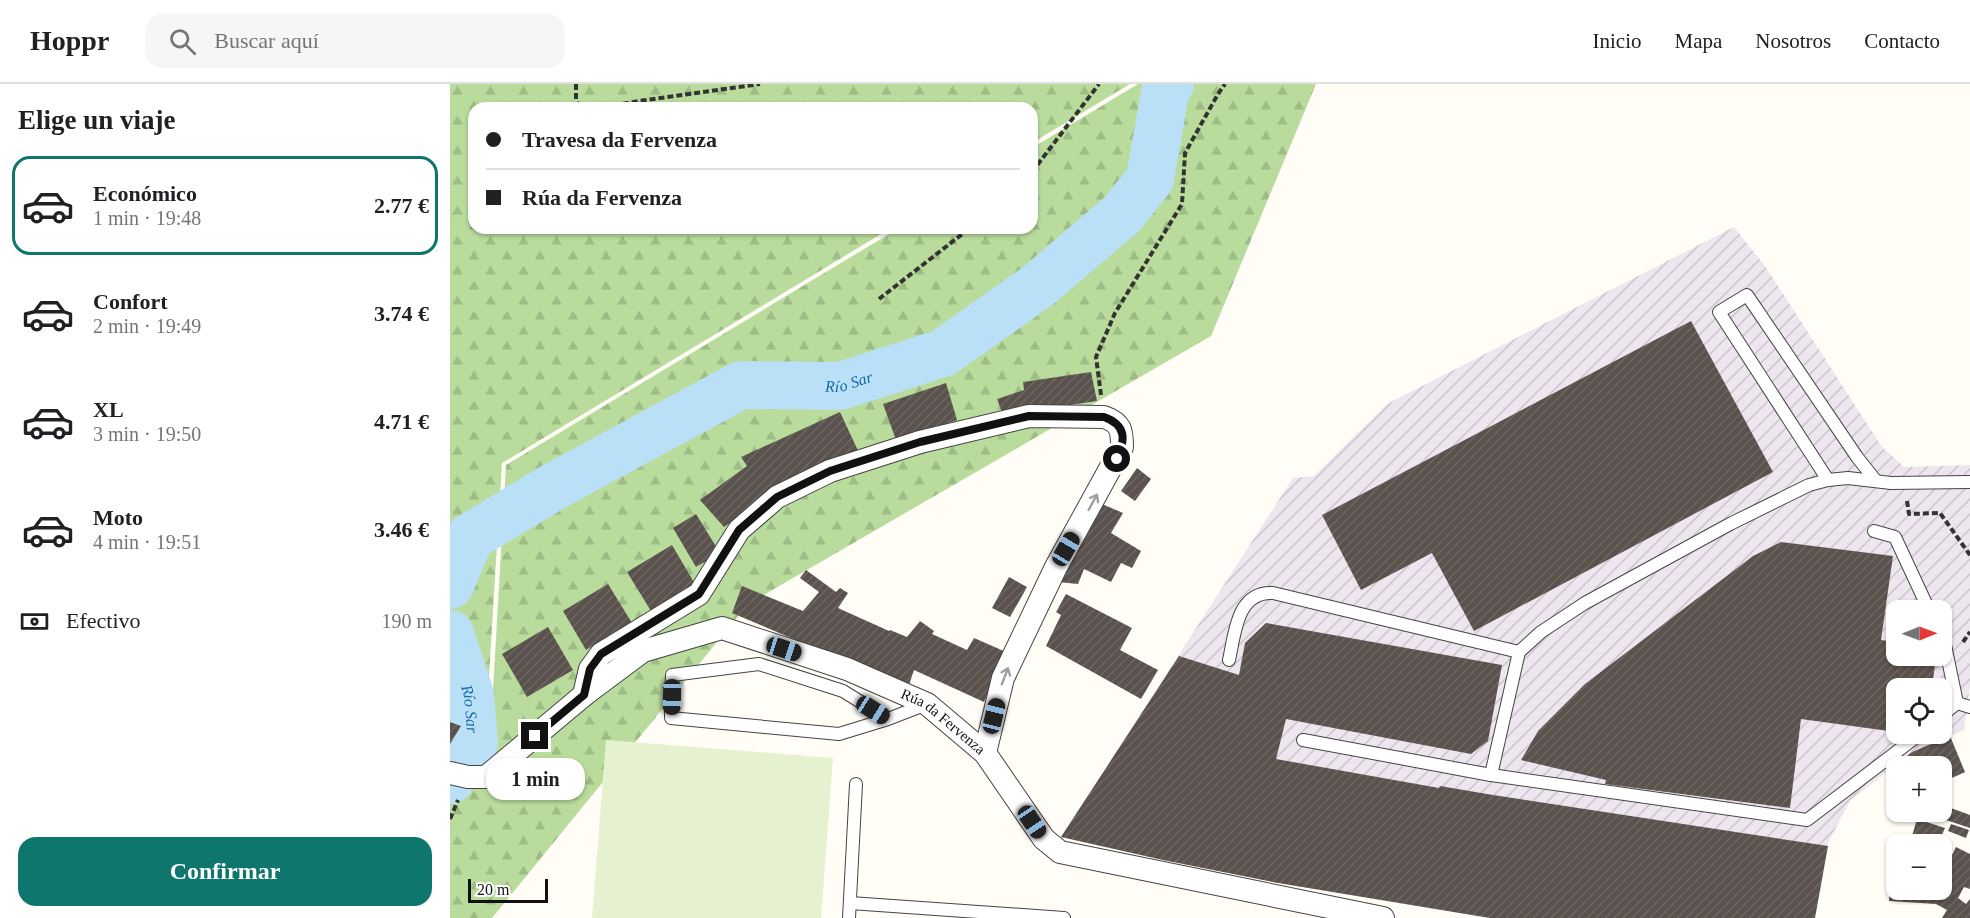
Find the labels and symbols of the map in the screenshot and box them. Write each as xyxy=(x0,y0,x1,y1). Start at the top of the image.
water label: Río Sar xyxy=(824,368,875,395)
route start xyxy=(1103,445,1130,472)
one-way arrow xyxy=(1087,494,1099,511)
car xyxy=(1049,529,1083,569)
north arrow xyxy=(1886,600,1952,666)
car xyxy=(764,635,804,663)
one-way arrow xyxy=(1000,667,1011,686)
car xyxy=(663,679,681,715)
water label: Río Sar xyxy=(458,682,481,734)
street label: Rúa da Fervenza xyxy=(899,686,989,758)
car xyxy=(853,693,893,727)
car xyxy=(981,696,1007,736)
route end xyxy=(521,722,548,749)
callout: 1 min xyxy=(486,757,584,799)
car xyxy=(1014,802,1050,842)
scale bar xyxy=(468,876,548,904)

